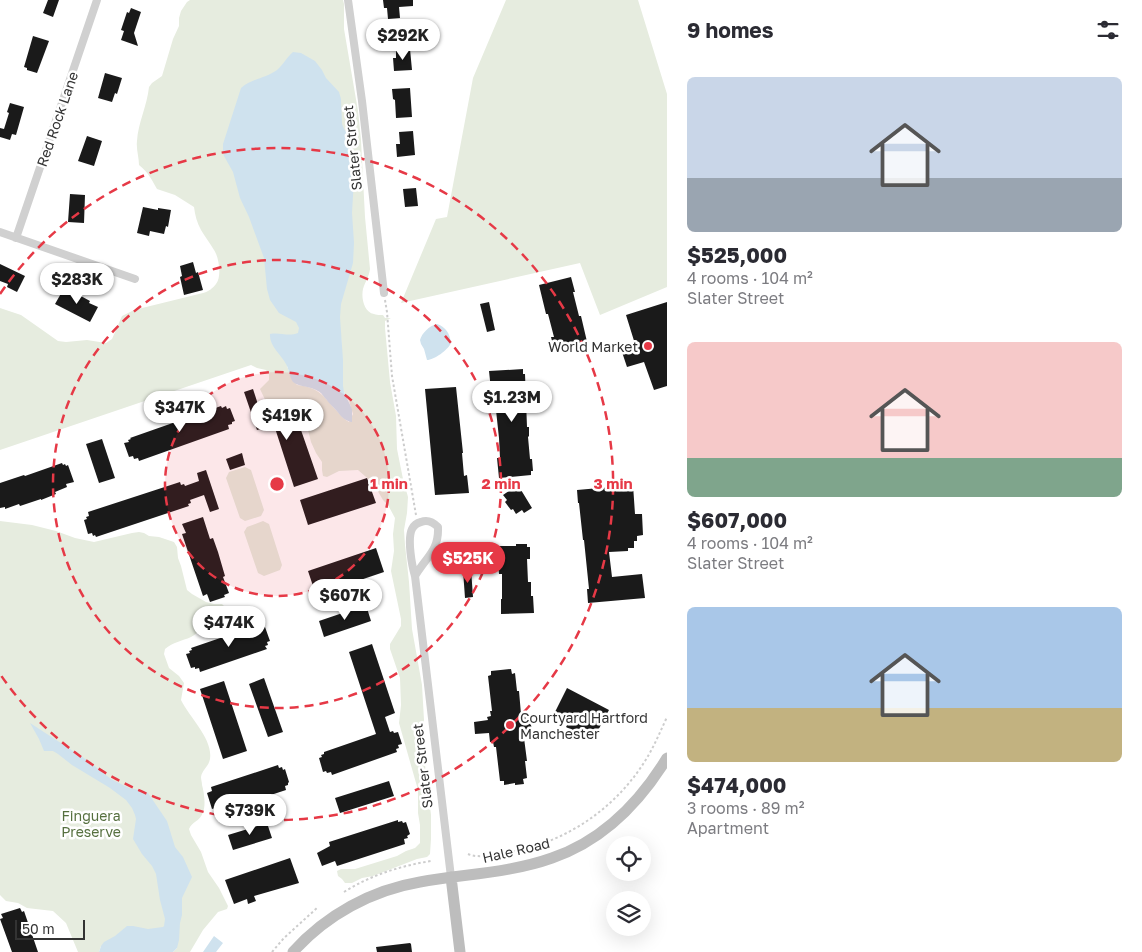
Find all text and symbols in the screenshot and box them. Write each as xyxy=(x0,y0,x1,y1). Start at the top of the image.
icon: filters xyxy=(1094,16,1122,44)
text: 9 homes xyxy=(687,17,773,43)
pin: $292K xyxy=(368,18,438,61)
text: $292K xyxy=(377,25,429,45)
street label: Red Rock Lane xyxy=(33,69,81,169)
street label: Slater Street xyxy=(339,105,365,191)
icon: home xyxy=(860,110,950,200)
text: $525,000 xyxy=(687,242,787,268)
pin: $283K xyxy=(42,262,112,305)
text: 4 rooms · 104 m² xyxy=(687,268,813,288)
text: $283K xyxy=(51,269,103,289)
text: Slater Street xyxy=(687,288,785,308)
place label: World Market xyxy=(548,338,638,355)
marker: World Market xyxy=(642,340,654,352)
icon: home xyxy=(860,375,950,465)
pin: $1.23M xyxy=(471,380,553,423)
text: $1.23M xyxy=(483,387,541,407)
pin: $347K xyxy=(145,390,215,433)
text: $347K xyxy=(155,397,205,417)
pin: $419K xyxy=(252,398,322,441)
text: $419K xyxy=(262,405,312,425)
text: 1 min xyxy=(370,474,408,492)
text: 2 min xyxy=(481,474,521,492)
text: 3 min xyxy=(593,474,633,492)
centre of rings xyxy=(268,475,286,493)
text: $607,000 xyxy=(687,507,787,533)
text: 4 rooms · 104 m² xyxy=(687,533,813,553)
pin: $525K xyxy=(433,542,503,584)
text: $525K xyxy=(442,548,494,568)
text: Slater Street xyxy=(687,553,785,573)
pin: $607K xyxy=(310,578,380,621)
text: $607K xyxy=(319,585,371,605)
pin: $474K xyxy=(194,606,264,648)
text: $474K xyxy=(203,612,255,632)
icon: home xyxy=(860,640,950,730)
place label: Courtyard Hartford Manchester xyxy=(520,709,648,742)
marker: Courtyard Hartford Manchester xyxy=(504,719,516,731)
street label: Slater Street xyxy=(408,723,436,809)
text: $474,000 xyxy=(687,772,786,798)
pin: $739K xyxy=(215,794,285,836)
text: 3 rooms · 89 m² xyxy=(687,798,804,818)
text: $739K xyxy=(225,800,275,820)
park label: Finguera Preserve xyxy=(61,807,121,840)
text: Apartment xyxy=(687,818,769,838)
street label: Hale Road xyxy=(481,834,551,866)
map controls xyxy=(606,836,651,936)
button: locate xyxy=(606,836,651,881)
button: layers xyxy=(606,891,651,936)
scale bar xyxy=(15,917,85,940)
text: 50 m xyxy=(22,920,55,937)

